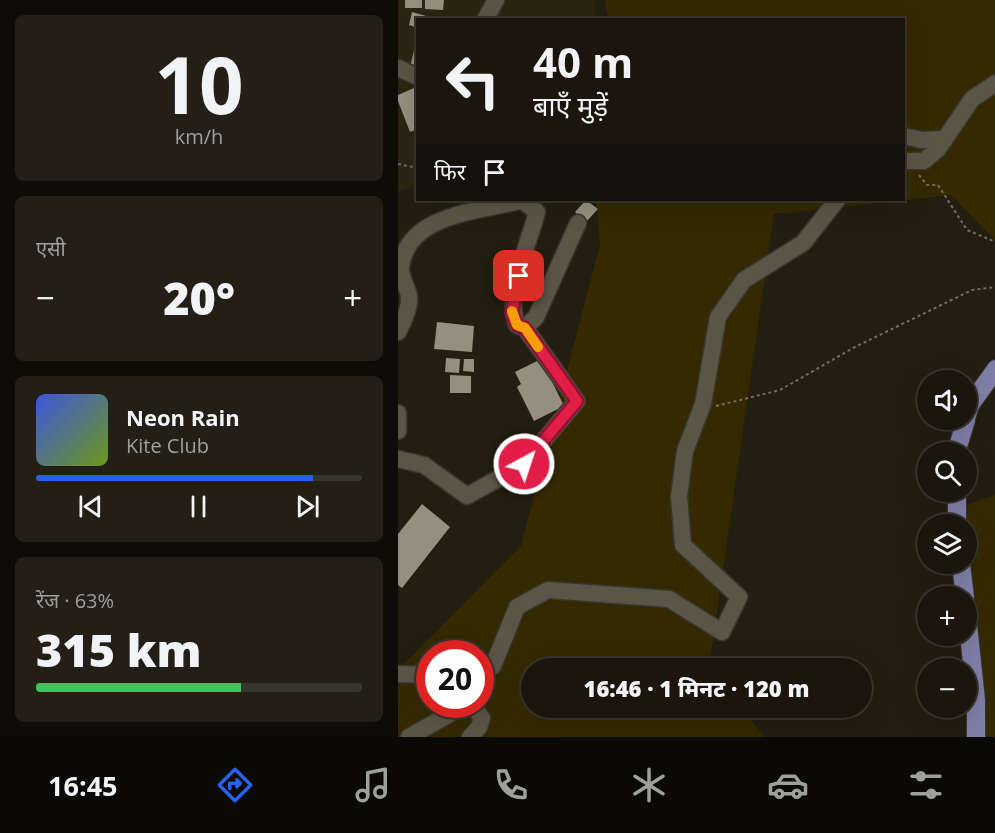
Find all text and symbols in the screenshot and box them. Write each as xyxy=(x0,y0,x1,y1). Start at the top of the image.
text: 10 xyxy=(154,31,244,137)
text: 40 m xyxy=(533,33,633,90)
icon: left xyxy=(434,42,512,120)
text: बाएँ मुड़ें xyxy=(533,87,608,124)
text: km/h xyxy=(175,123,223,150)
text: फिर xyxy=(434,156,466,186)
icon: arrive xyxy=(478,156,511,189)
text: एसी xyxy=(36,235,66,262)
pin xyxy=(493,250,544,301)
icon: arrive xyxy=(502,259,535,292)
text: 20° xyxy=(163,267,235,328)
text: − xyxy=(36,275,55,320)
text: + xyxy=(343,275,362,320)
map controls xyxy=(917,370,977,718)
button: sound xyxy=(917,370,977,430)
text: Neon Rain xyxy=(126,402,240,432)
text: Kite Club xyxy=(126,432,209,459)
position arrow xyxy=(492,432,556,496)
button: search xyxy=(917,442,977,502)
icon: previous xyxy=(74,490,107,523)
icon: pause xyxy=(182,490,215,523)
icon: next xyxy=(291,490,324,523)
button: layers xyxy=(917,514,977,574)
button: + xyxy=(917,586,977,646)
text: रेंज · 63% xyxy=(36,587,114,614)
text: 315 km xyxy=(36,619,201,680)
speed limit sign: 20 xyxy=(416,640,494,718)
button: − xyxy=(917,658,977,718)
text: 16:46 · 1 मिनट · 120 m xyxy=(584,673,809,703)
icon: directions xyxy=(214,764,256,806)
icon: music xyxy=(352,764,394,806)
icon: phone xyxy=(490,764,532,806)
icon: climate xyxy=(628,764,670,806)
icon: car xyxy=(767,764,809,806)
icon: filters xyxy=(905,764,947,806)
text: 16:45 xyxy=(48,767,118,804)

